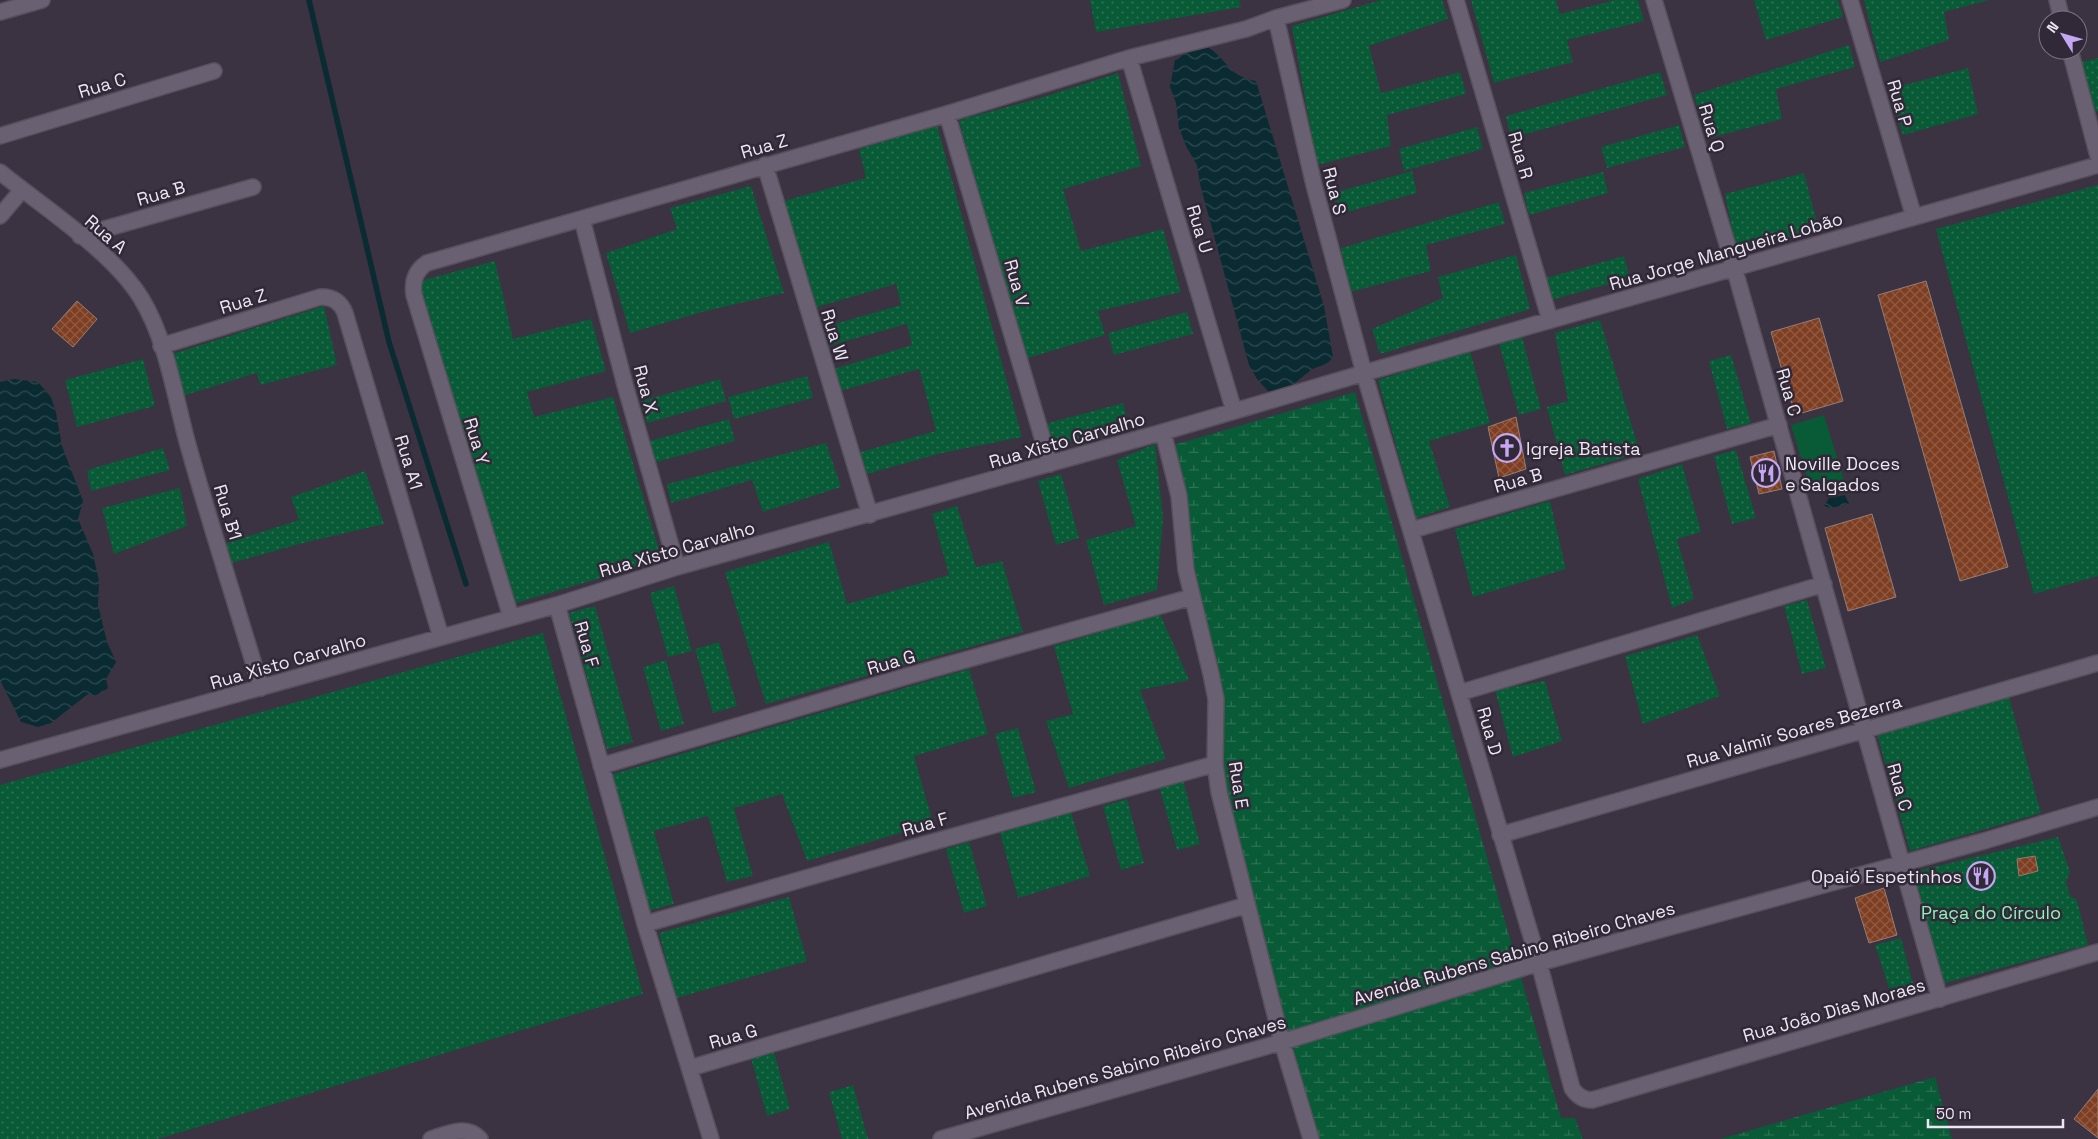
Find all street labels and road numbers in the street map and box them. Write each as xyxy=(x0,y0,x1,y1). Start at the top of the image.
street label: Rua C xyxy=(75,67,129,103)
street label: Rua P xyxy=(1882,77,1918,129)
street label: Rua Q xyxy=(1694,101,1730,155)
street label: Rua Z xyxy=(738,128,790,164)
street label: Rua R xyxy=(1503,128,1539,182)
street label: Rua S xyxy=(1318,165,1352,217)
street label: Rua B xyxy=(134,175,188,211)
street label: Rua U xyxy=(1182,202,1218,256)
street label: Rua Jorge Mangueira Lobão xyxy=(1607,207,1845,295)
street label: Rua A xyxy=(80,209,132,259)
street label: Rua V xyxy=(999,257,1035,309)
street label: Rua Z xyxy=(217,283,269,319)
street label: Rua W xyxy=(816,306,854,364)
street label: Rua X xyxy=(629,362,663,416)
street label: Rua C xyxy=(1771,365,1807,419)
street label: Rua Xisto Carvalho xyxy=(986,407,1148,473)
street label: Rua Y xyxy=(459,415,495,467)
street label: Rua A1 xyxy=(390,432,428,492)
street label: Rua B xyxy=(1491,462,1545,498)
street label: Rua B1 xyxy=(209,481,247,543)
street label: Rua Xisto Carvalho xyxy=(596,516,758,582)
street label: Rua F xyxy=(569,618,605,670)
street label: Rua Xisto Carvalho xyxy=(207,628,369,694)
street label: Rua G xyxy=(864,644,918,680)
street label: Rua Valmir Soares Bezerra xyxy=(1684,689,1904,773)
street label: Rua D xyxy=(1472,704,1508,758)
street label: Rua E xyxy=(1224,760,1254,810)
street label: Rua C xyxy=(1882,760,1918,814)
street label: Rua F xyxy=(899,806,951,842)
street label: Avenida Rubens Sabino Ribeiro Chaves xyxy=(1351,896,1677,1010)
street label: Rua João Dias Moraes xyxy=(1740,973,1928,1047)
street label: Avenida Rubens Sabino Ribeiro Chaves xyxy=(962,1010,1288,1124)
street label: Rua G xyxy=(706,1018,760,1054)

